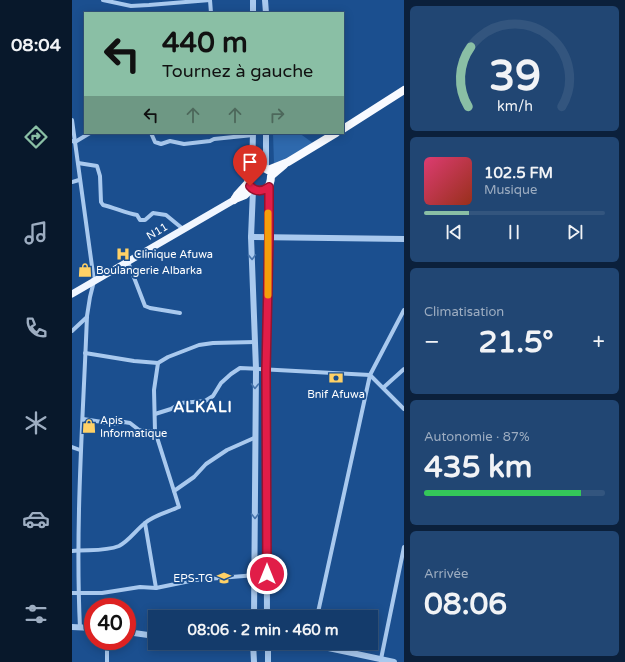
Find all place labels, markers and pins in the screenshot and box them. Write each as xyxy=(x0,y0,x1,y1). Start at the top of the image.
pin xyxy=(233,145,267,186)
hospital icon: Clinique Afuwa xyxy=(115,246,131,262)
place label: Clinique Afuwa xyxy=(134,248,213,261)
shop icon: Boulangerie Albarka xyxy=(77,262,93,278)
place label: Boulangerie Albarka xyxy=(96,264,202,277)
bank icon: Bnif Afuwa xyxy=(328,370,344,386)
place label: Bnif Afuwa xyxy=(307,388,365,401)
place label: Apis Informatique xyxy=(100,414,167,440)
shop icon: Apis Informatique xyxy=(81,418,97,434)
school or university icon: EPS-TG xyxy=(216,570,232,586)
place label: EPS-TG xyxy=(173,572,213,585)

